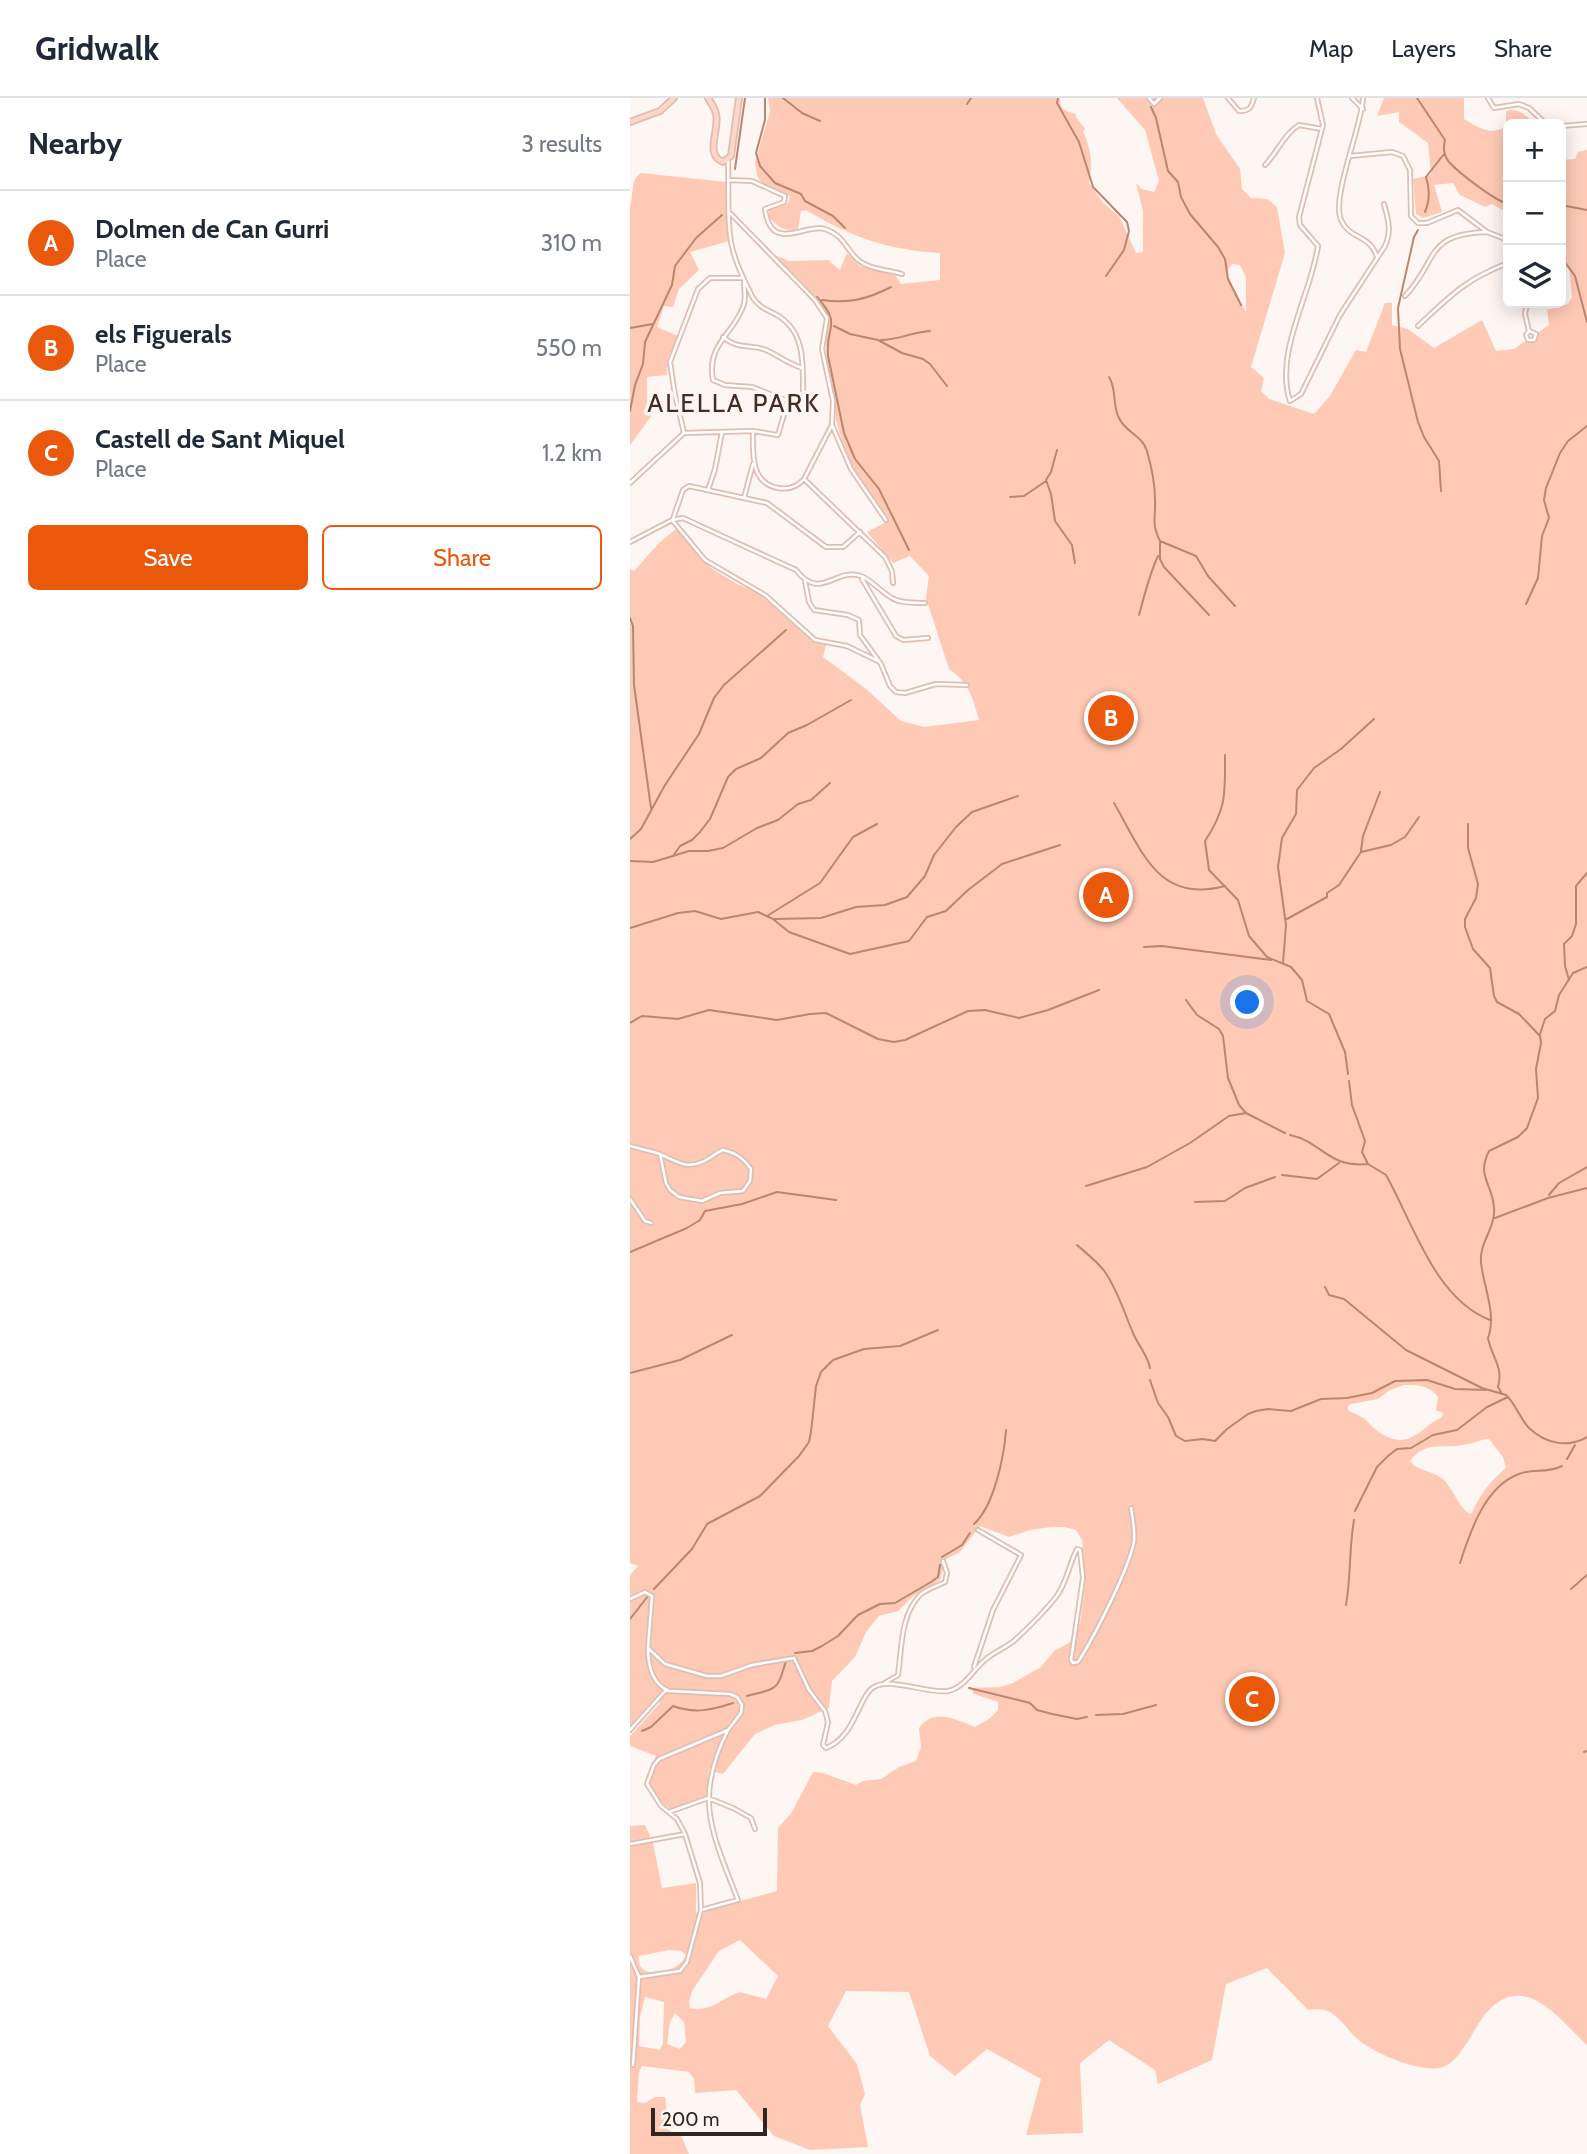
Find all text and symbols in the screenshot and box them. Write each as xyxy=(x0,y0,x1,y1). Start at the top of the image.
text: Gridwalk xyxy=(35,28,159,68)
text: Map xyxy=(1309,34,1353,63)
text: Layers xyxy=(1391,34,1456,63)
text: Share xyxy=(1494,34,1552,63)
map controls xyxy=(1503,119,1566,308)
button: + xyxy=(1503,119,1566,182)
text: Nearby xyxy=(28,125,122,162)
text: 3 results xyxy=(521,130,602,158)
button: − xyxy=(1503,182,1566,245)
text: Dolmen de Can Gurri xyxy=(95,213,329,245)
text: A xyxy=(44,229,58,257)
text: 310 m xyxy=(541,229,602,257)
text: Place xyxy=(95,245,147,273)
button: layers xyxy=(1503,245,1566,308)
text: els Figuerals xyxy=(95,318,232,350)
text: B xyxy=(44,334,58,362)
text: 550 m xyxy=(536,334,602,362)
text: Place xyxy=(95,350,147,378)
district label: ALELLA PARK xyxy=(647,387,821,419)
text: Castell de Sant Miquel xyxy=(95,423,345,455)
text: C xyxy=(44,439,58,467)
text: 1.2 km xyxy=(542,439,602,467)
text: Place xyxy=(95,455,147,483)
button: Save xyxy=(28,525,308,590)
button: Share xyxy=(322,525,602,590)
pin: B xyxy=(1088,692,1134,744)
pin: A xyxy=(1083,869,1129,921)
your location xyxy=(1230,985,1264,1019)
pin: C xyxy=(1229,1673,1275,1725)
scale bar xyxy=(651,2105,766,2137)
text: 200 m xyxy=(662,2108,719,2131)

